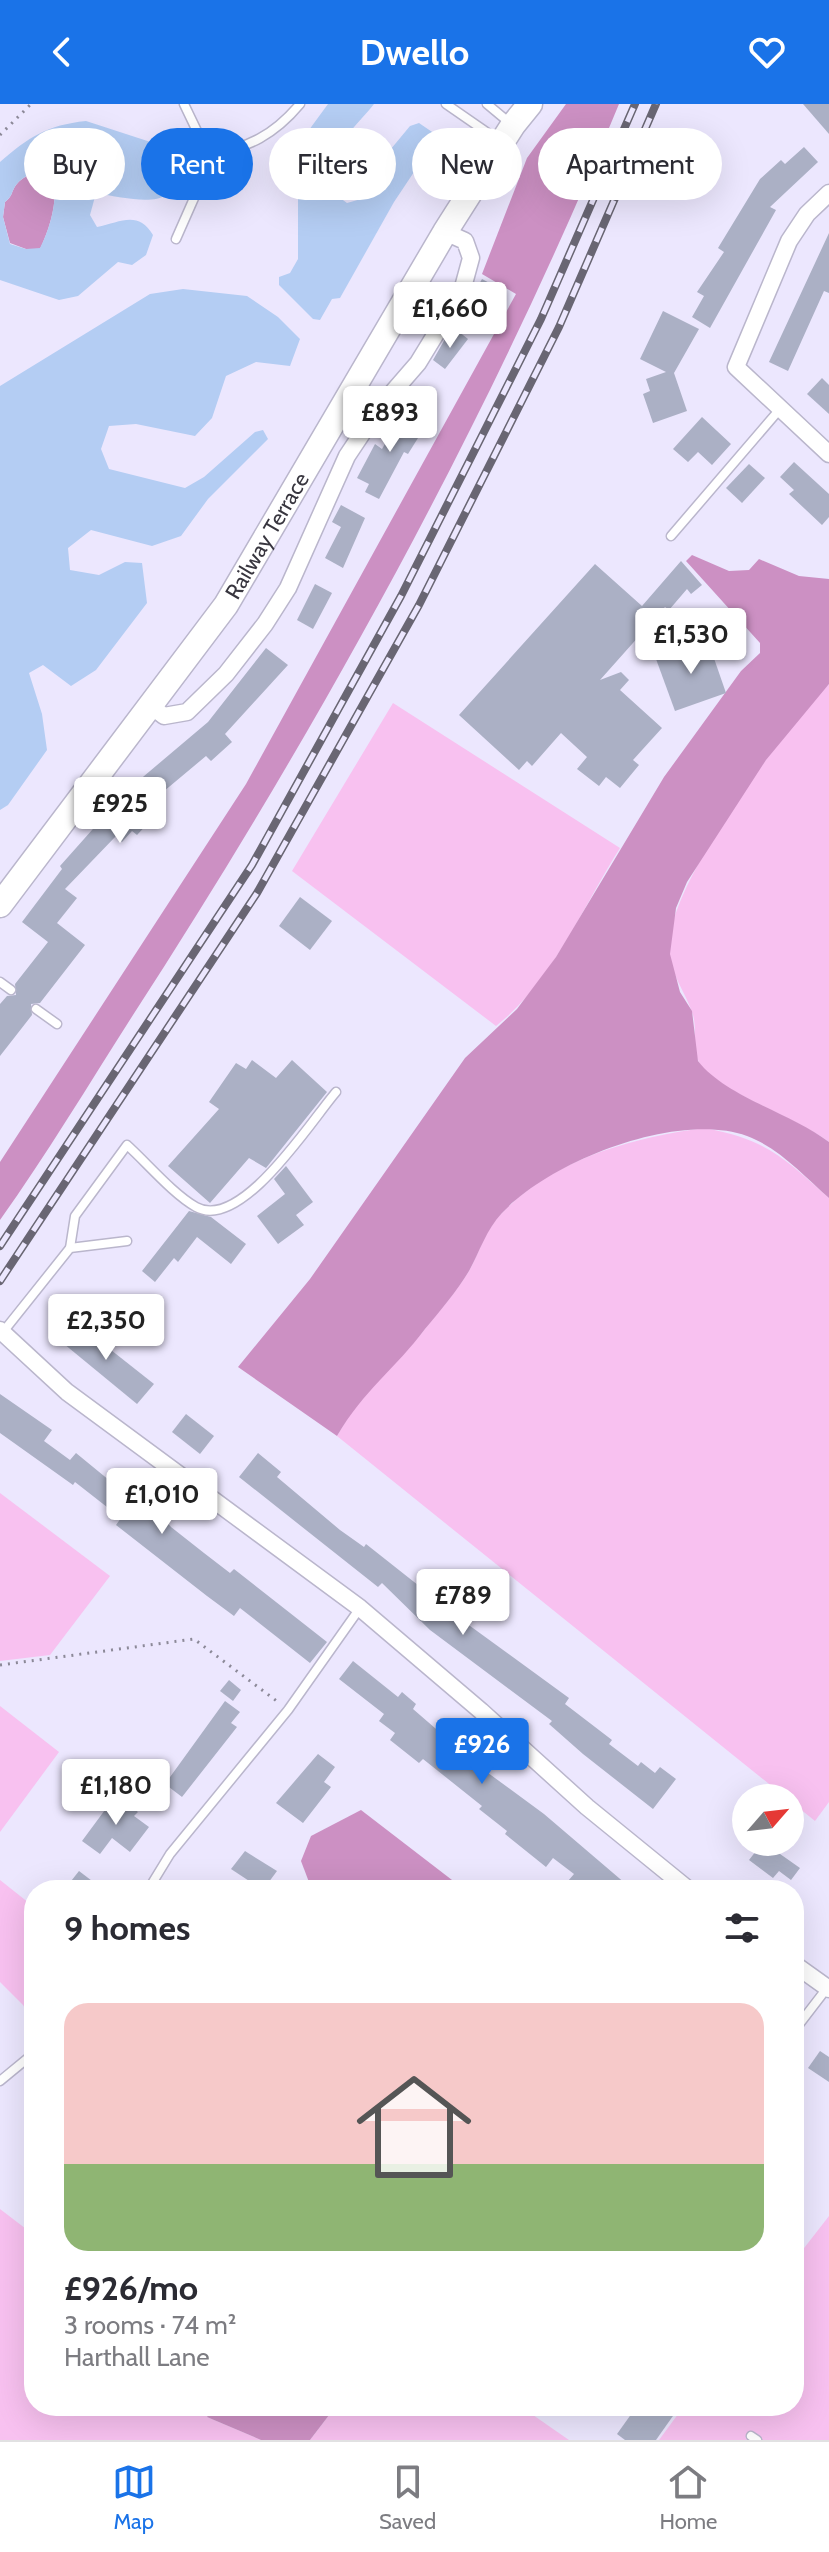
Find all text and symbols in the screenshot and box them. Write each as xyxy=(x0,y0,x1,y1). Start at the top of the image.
icon: back xyxy=(40,30,84,74)
text: Dwello xyxy=(360,30,469,74)
icon: heart xyxy=(745,30,789,74)
chip: Buy xyxy=(24,128,125,200)
chip: Rent xyxy=(141,128,253,200)
chip: Filters xyxy=(269,128,396,200)
chip: New xyxy=(412,128,522,200)
chip: Apartment xyxy=(538,128,722,200)
pin: £1,660 xyxy=(385,282,515,350)
text: £1,660 xyxy=(412,292,488,324)
pin: £893 xyxy=(343,386,437,454)
text: £893 xyxy=(361,396,419,428)
street label: Railway Terrace xyxy=(219,468,315,604)
pin: £1,530 xyxy=(626,608,756,676)
text: £1,530 xyxy=(653,618,729,650)
pin: £925 xyxy=(73,777,167,845)
text: £925 xyxy=(92,787,148,819)
pin: £2,350 xyxy=(41,1294,171,1362)
text: £2,350 xyxy=(66,1304,146,1336)
pin: £1,010 xyxy=(97,1468,227,1536)
text: £1,010 xyxy=(124,1478,200,1510)
pin: £789 xyxy=(416,1569,510,1637)
text: £789 xyxy=(434,1579,492,1611)
pin: £926 xyxy=(435,1718,529,1786)
text: £926 xyxy=(454,1728,510,1760)
pin: £1,180 xyxy=(51,1759,181,1827)
text: £1,180 xyxy=(80,1769,152,1801)
north arrow xyxy=(732,1784,804,1856)
map controls xyxy=(732,1784,804,1856)
icon: filters xyxy=(720,1906,764,1950)
text: 9 homes xyxy=(64,1907,190,1949)
icon: home xyxy=(342,2055,486,2199)
text: £926/mo xyxy=(64,2267,198,2309)
text: 3 rooms · 74 m² xyxy=(64,2309,236,2341)
text: Harthall Lane xyxy=(64,2341,210,2373)
tab: Map xyxy=(112,2460,156,2535)
tab: Saved xyxy=(379,2460,436,2535)
tab: Home xyxy=(659,2460,717,2535)

